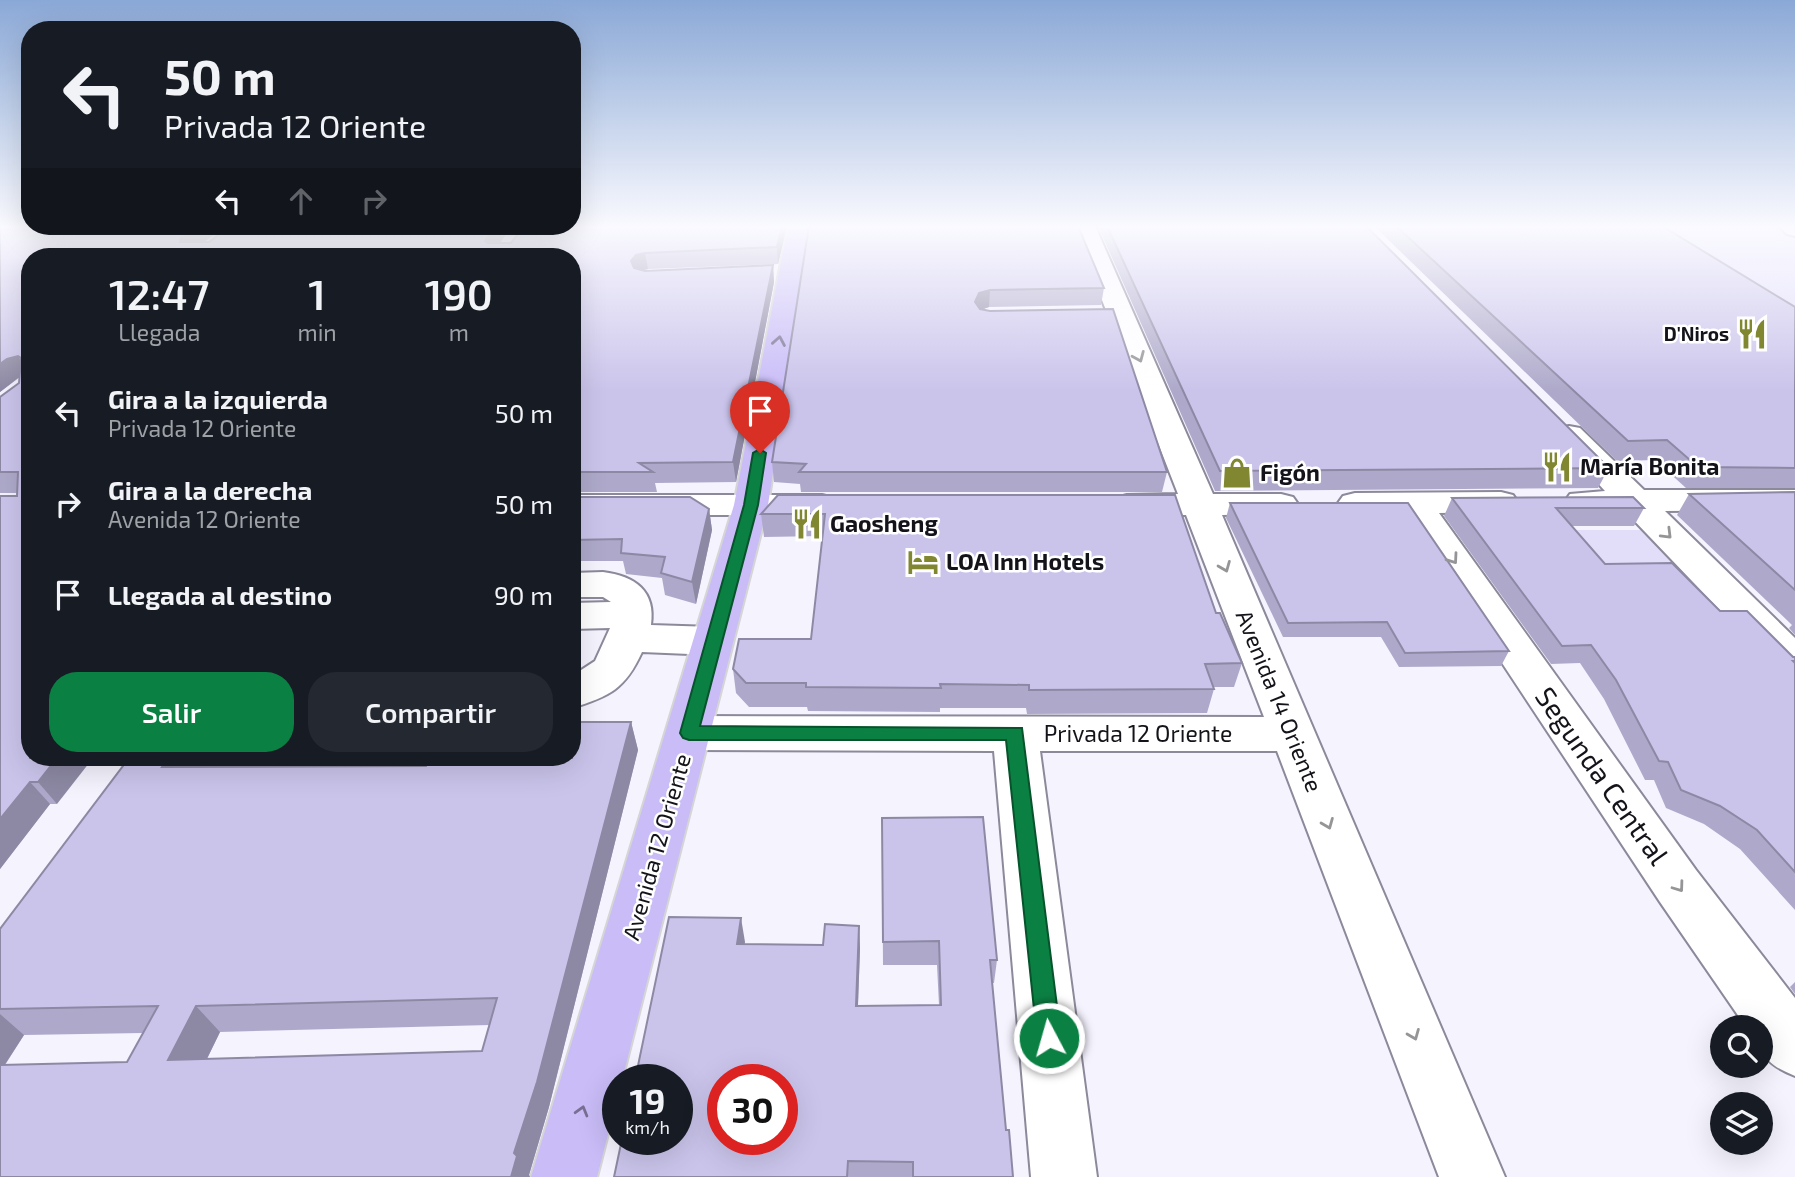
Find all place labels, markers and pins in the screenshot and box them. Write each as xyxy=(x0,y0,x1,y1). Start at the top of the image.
restaurant icon: D'Niros xyxy=(1735,317,1769,351)
place label: D'Niros xyxy=(1664,322,1729,345)
pin xyxy=(730,381,790,453)
restaurant icon: María Bonita xyxy=(1540,450,1574,484)
place label: María Bonita xyxy=(1580,452,1719,480)
shop icon: Figón xyxy=(1220,456,1254,490)
place label: Figón xyxy=(1260,458,1320,486)
restaurant icon: Gaosheng xyxy=(790,507,824,541)
place label: Gaosheng xyxy=(830,509,938,537)
hotel icon: LOA Inn Hotels xyxy=(906,545,940,579)
place label: LOA Inn Hotels xyxy=(946,547,1104,575)

